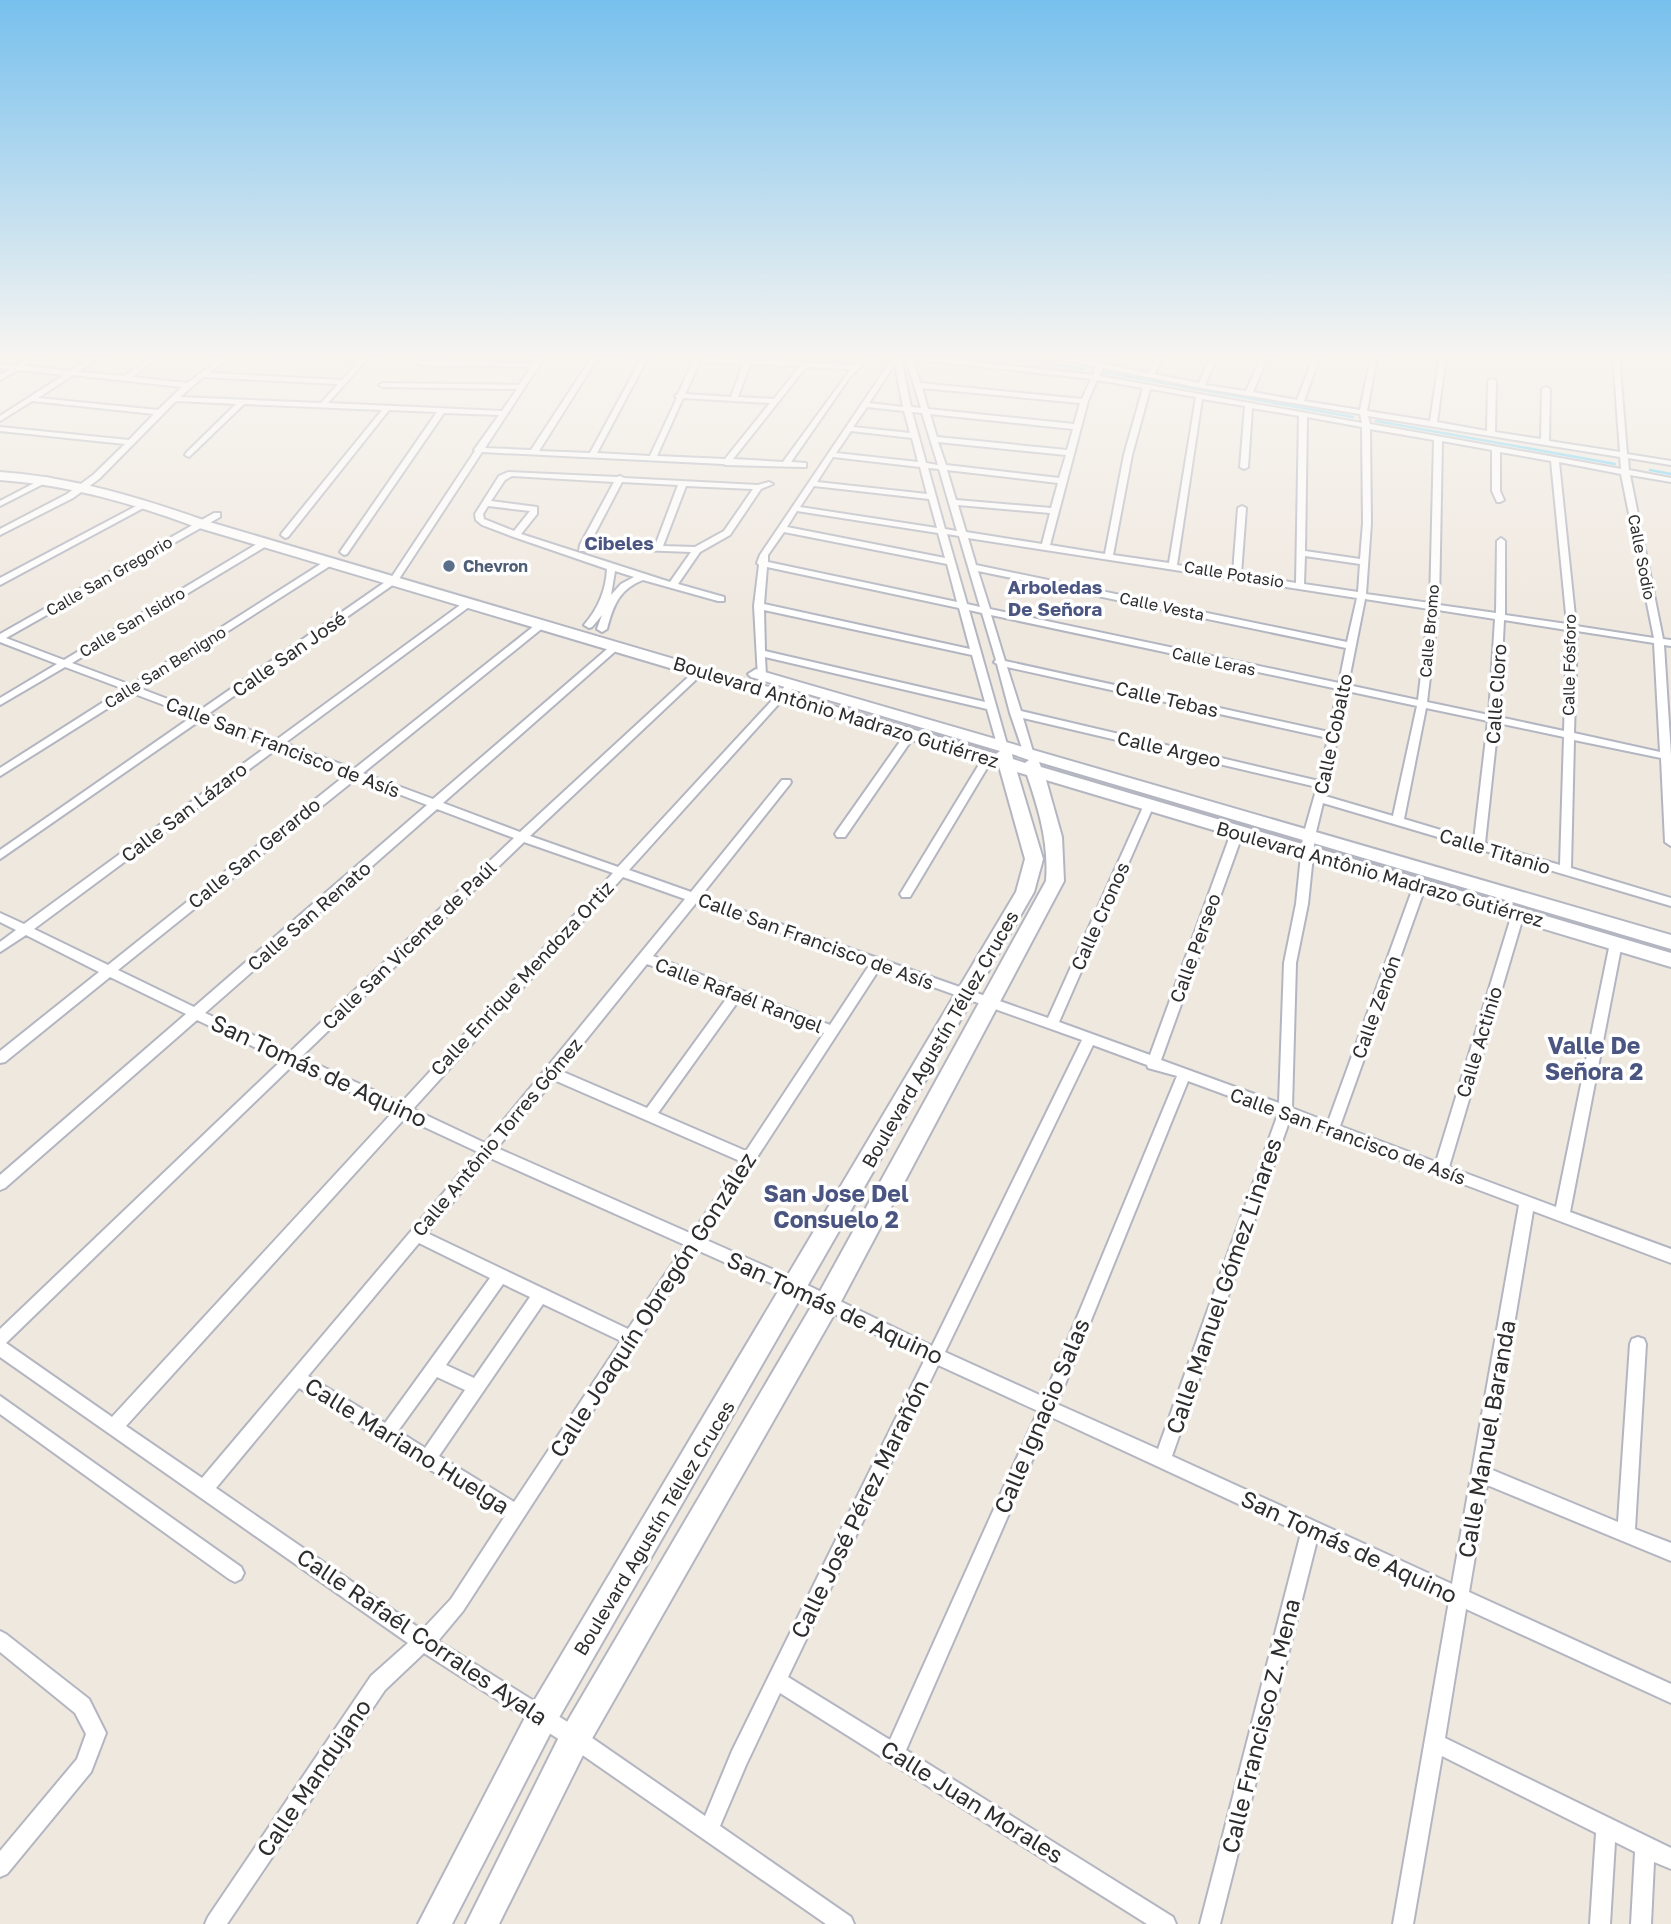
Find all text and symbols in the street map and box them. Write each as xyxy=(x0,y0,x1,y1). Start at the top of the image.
street label: Calle Sodio xyxy=(1624,512,1660,602)
district label: Cibeles xyxy=(584,531,654,554)
street label: Calle San Gregorio xyxy=(42,532,176,620)
place label: Chevron xyxy=(463,556,528,576)
street label: Calle Potasio xyxy=(1183,556,1285,592)
marker: Chevron xyxy=(441,558,457,574)
district label: Arboledas De Señora xyxy=(1008,575,1103,620)
street label: Calle San Isidro xyxy=(76,583,188,661)
street label: Calle Bromo xyxy=(1415,584,1443,678)
street label: Calle Vesta xyxy=(1118,587,1206,625)
street label: Calle San José xyxy=(227,606,350,701)
street label: Calle Fósforo xyxy=(1558,614,1580,716)
street label: Calle San Benigno xyxy=(100,621,230,713)
street label: Calle Leras xyxy=(1170,642,1258,680)
street label: Calle Cloro xyxy=(1481,643,1510,745)
street label: Boulevard Antônio Madrazo Gutiérrez xyxy=(671,651,1002,772)
street label: Calle Cobalto xyxy=(1308,671,1357,796)
street label: Calle Tebas xyxy=(1113,675,1221,722)
street label: Calle San Francisco de Asís xyxy=(163,691,404,802)
street label: Calle Argeo xyxy=(1115,725,1223,772)
street label: Calle San Lázaro xyxy=(116,757,251,866)
street label: Calle San Gerardo xyxy=(183,792,324,913)
street label: Boulevard Antônio Madrazo Gutiérrez xyxy=(1214,816,1546,931)
street label: Calle Titanio xyxy=(1437,823,1553,878)
street label: Calle San Renato xyxy=(242,856,375,975)
street label: Calle San Vicente de Paúl xyxy=(317,856,500,1034)
street label: Calle Cronos xyxy=(1065,858,1134,974)
street label: Calle Enrique Mendoza Ortiz xyxy=(425,876,618,1080)
street label: Calle San Francisco de Asís xyxy=(695,887,937,994)
street label: Calle Perseo xyxy=(1164,890,1225,1006)
street label: Boulevard Agustín Téllez Cruces xyxy=(856,906,1023,1172)
street label: Calle Rafaél Rangel xyxy=(652,952,826,1037)
street label: Calle Zenón xyxy=(1346,952,1405,1062)
street label: Calle Actinio xyxy=(1451,983,1506,1100)
street label: San Tomás de Aquino xyxy=(207,1008,432,1133)
district label: Valle De Señora 2 xyxy=(1545,1031,1643,1085)
street label: Calle Antônio Torres Gómez xyxy=(407,1033,586,1241)
street label: Calle San Francisco de Asís xyxy=(1227,1082,1469,1189)
street label: Calle Manuel Gómez Linares xyxy=(1159,1134,1287,1437)
street label: Calle Joaquín Obregón González xyxy=(543,1147,761,1462)
district label: San Jose Del Consuelo 2 xyxy=(763,1179,909,1233)
street label: San Tomás de Aquino xyxy=(723,1245,948,1370)
street label: Calle Ignacio Salas xyxy=(987,1314,1095,1517)
street label: Calle Manuel Baranda xyxy=(1451,1318,1521,1560)
street label: Calle Mariano Huelga xyxy=(300,1371,515,1520)
street label: Calle José Pérez Marañón xyxy=(784,1375,934,1643)
street label: Boulevard Agustín Téllez Cruces xyxy=(568,1396,739,1659)
street label: San Tomás de Aquino xyxy=(1237,1484,1462,1609)
street label: Calle Rafaél Corrales Ayala xyxy=(292,1542,553,1731)
street label: Calle Francisco Z. Mena xyxy=(1215,1596,1305,1856)
street label: Calle Mandujano xyxy=(250,1693,376,1862)
street label: Calle Juan Morales xyxy=(876,1734,1069,1869)

